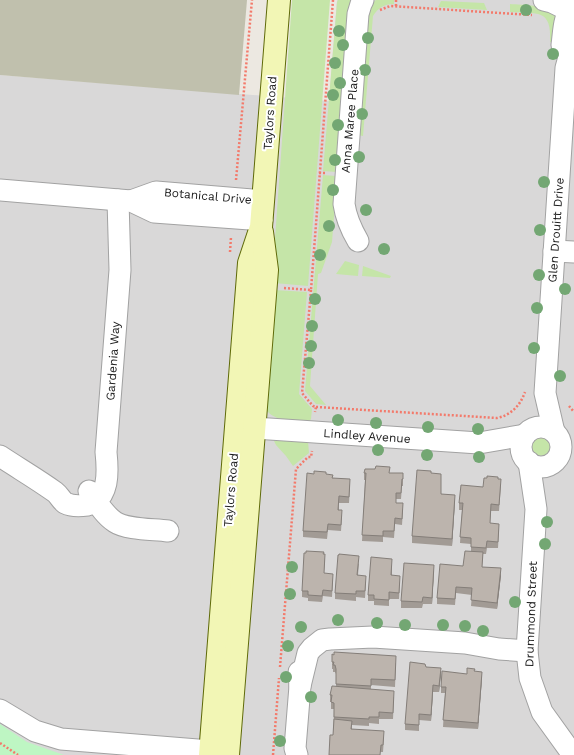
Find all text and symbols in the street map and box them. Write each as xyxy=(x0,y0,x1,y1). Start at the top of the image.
street label: Anna Maree Place xyxy=(338,68,362,174)
street label: Taylors Road xyxy=(260,76,280,150)
street label: Glen Drouitt Drive xyxy=(545,177,567,283)
street label: Botanical Drive xyxy=(164,185,253,207)
street label: Gardenia Way xyxy=(103,320,123,401)
street label: Lindley Avenue xyxy=(323,426,411,446)
street label: Taylors Road xyxy=(221,453,241,527)
street label: Drummond Street xyxy=(522,561,540,667)

